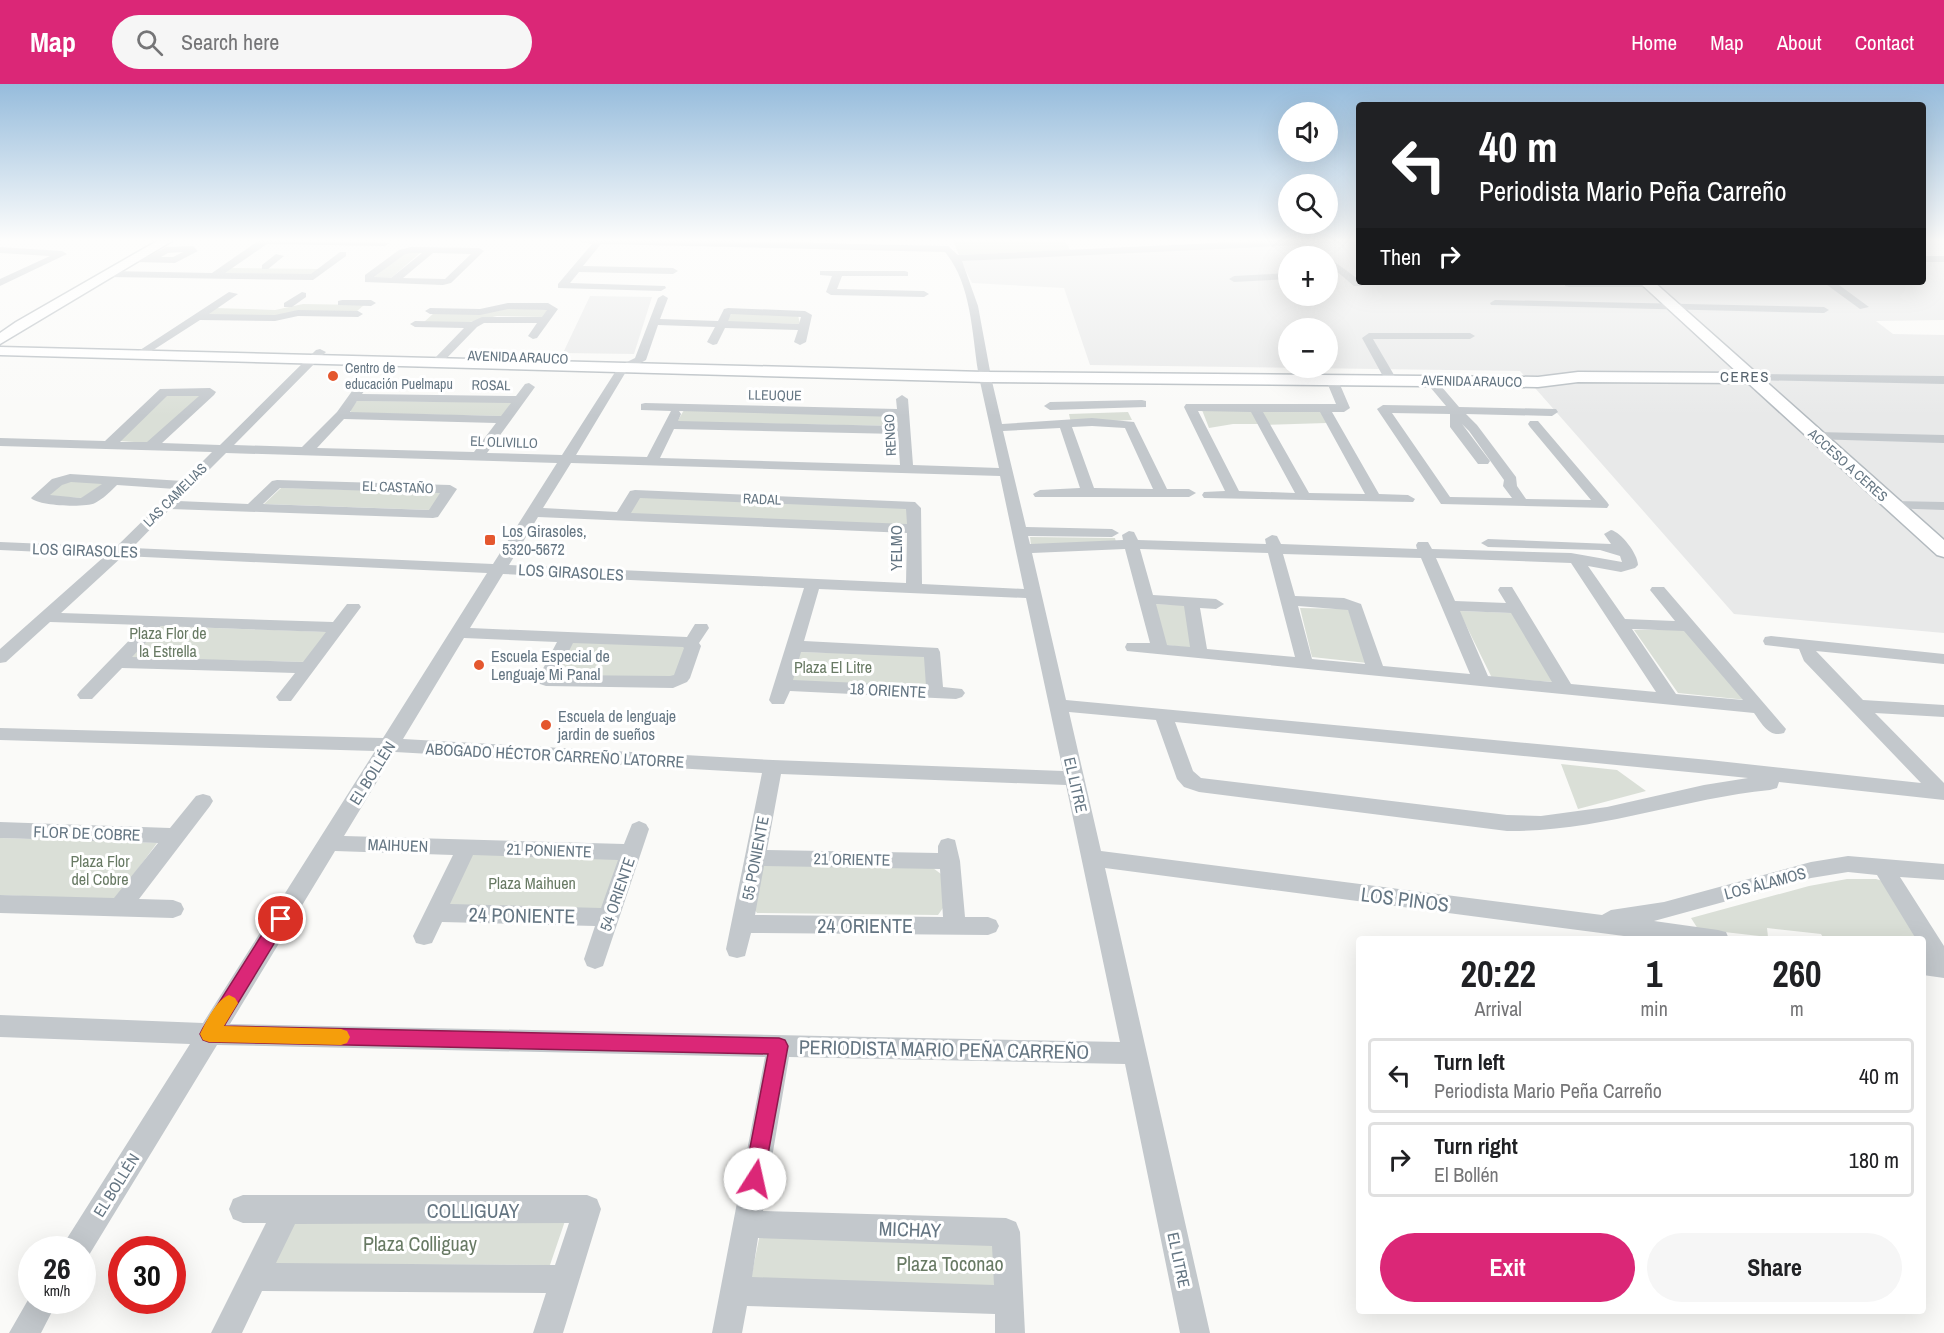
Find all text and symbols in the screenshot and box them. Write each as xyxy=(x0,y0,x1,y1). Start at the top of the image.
search box xyxy=(112,15,532,69)
text: Map xyxy=(30,23,76,61)
icon: search xyxy=(133,26,166,59)
text: Search here xyxy=(181,27,279,57)
text: Home xyxy=(1631,28,1677,57)
text: Map xyxy=(1710,28,1744,57)
text: About xyxy=(1777,28,1822,57)
text: Contact xyxy=(1855,28,1914,57)
map controls xyxy=(1278,102,1338,378)
button: sound xyxy=(1278,102,1338,162)
text: 40 m xyxy=(1479,119,1558,175)
icon: left xyxy=(1380,126,1458,204)
text: Periodista Mario Peña Carreño xyxy=(1479,173,1787,209)
button: search xyxy=(1278,174,1338,234)
icon: right xyxy=(1433,240,1466,273)
text: Then xyxy=(1380,242,1421,272)
button: + xyxy=(1278,246,1338,306)
button: − xyxy=(1278,318,1338,378)
street label: AVENIDA ARAUCO xyxy=(466,346,569,368)
place label: Centro de educación Puelmapu xyxy=(345,359,453,393)
district label: CERES xyxy=(1720,366,1770,387)
marker: Centro de educación Puelmapu xyxy=(326,369,340,383)
street label: AVENIDA ARAUCO xyxy=(1421,371,1523,391)
street label: ROSAL xyxy=(471,376,511,394)
street label: LLEUQUE xyxy=(748,386,802,404)
street label: RENGO xyxy=(880,413,900,456)
street label: ACCESO A CERES xyxy=(1804,424,1892,506)
street label: EL OLIVILLO xyxy=(470,432,538,452)
street label: LAS CAMELIAS xyxy=(139,459,211,531)
street label: EL CASTAÑO xyxy=(362,477,434,497)
street label: RADAL xyxy=(743,489,782,509)
place label: Los Girasoles, 5320-5672 xyxy=(502,520,587,560)
street label: YELMO xyxy=(885,525,907,571)
marker: Los Girasoles, 5320-5672 xyxy=(483,533,497,547)
street label: LOS GIRASOLES xyxy=(32,537,138,563)
street label: LOS GIRASOLES xyxy=(518,558,625,586)
park label: Plaza Flor de la Estrella xyxy=(129,622,207,662)
place label: Escuela Especial de Lenguaje Mi Panal xyxy=(491,645,610,685)
park label: Plaza El Litre xyxy=(794,656,872,678)
marker: Escuela Especial de Lenguaje Mi Panal xyxy=(472,658,486,672)
street label: 18 ORIENTE xyxy=(849,677,927,703)
place label: Escuela de lenguaje jardin de sueños xyxy=(557,705,676,745)
marker: Escuela de lenguaje jardin de sueños xyxy=(539,718,553,732)
street label: EL BOLLÉN xyxy=(344,737,400,809)
street label: ABOGADO HÉCTOR CARREÑO LATORRE xyxy=(424,737,685,773)
street label: EL LITRE xyxy=(1059,755,1093,815)
street label: 55 PONIENTE xyxy=(736,814,774,902)
street label: FLOR DE COBRE xyxy=(33,820,141,846)
street label: MAIHUEN xyxy=(367,833,429,857)
street label: 21 PONIENTE xyxy=(506,838,592,862)
street label: 21 ORIENTE xyxy=(814,847,890,871)
park label: Plaza Flor del Cobre xyxy=(70,850,130,890)
street label: 54 ORIENTE xyxy=(594,854,640,934)
street label: LOS ÁLAMOS xyxy=(1722,861,1809,904)
park label: Plaza Maihuen xyxy=(488,872,576,894)
street label: LOS PINOS xyxy=(1359,880,1451,918)
pin xyxy=(255,893,306,944)
street label: 24 PONIENTE xyxy=(468,901,576,929)
icon: arrive xyxy=(264,902,297,935)
street label: 24 ORIENTE xyxy=(817,912,913,939)
text: 20:22 xyxy=(1460,950,1536,998)
text: 1 xyxy=(1646,950,1662,998)
text: 260 xyxy=(1772,950,1822,998)
text: Arrival xyxy=(1475,995,1522,1022)
text: min xyxy=(1640,995,1668,1022)
text: m xyxy=(1790,995,1804,1022)
street label: PERIODISTA MARIO PEÑA CARREÑO xyxy=(799,1033,1089,1065)
text: Turn left xyxy=(1434,1047,1505,1077)
icon: left xyxy=(1383,1059,1416,1092)
text: 40 m xyxy=(1859,1061,1899,1091)
text: Periodista Mario Peña Carreño xyxy=(1434,1077,1662,1104)
text: Turn right xyxy=(1434,1131,1518,1161)
icon: right xyxy=(1383,1143,1416,1176)
text: 180 m xyxy=(1849,1145,1899,1175)
position arrow xyxy=(723,1147,787,1211)
street label: EL BOLLÉN xyxy=(88,1149,144,1221)
text: El Bollén xyxy=(1434,1161,1499,1188)
street label: COLLIGUAY xyxy=(427,1197,519,1224)
street label: MICHAY xyxy=(878,1214,942,1244)
park label: Plaza Colliguay xyxy=(363,1230,478,1257)
street label: EL LITRE xyxy=(1162,1230,1196,1290)
button: Exit xyxy=(1380,1233,1635,1302)
button: Share xyxy=(1647,1233,1902,1302)
speed limit sign: 30 xyxy=(108,1236,186,1314)
text: 26 xyxy=(43,1248,71,1288)
park label: Plaza Toconao xyxy=(896,1250,1004,1277)
text: km/h xyxy=(44,1280,70,1301)

